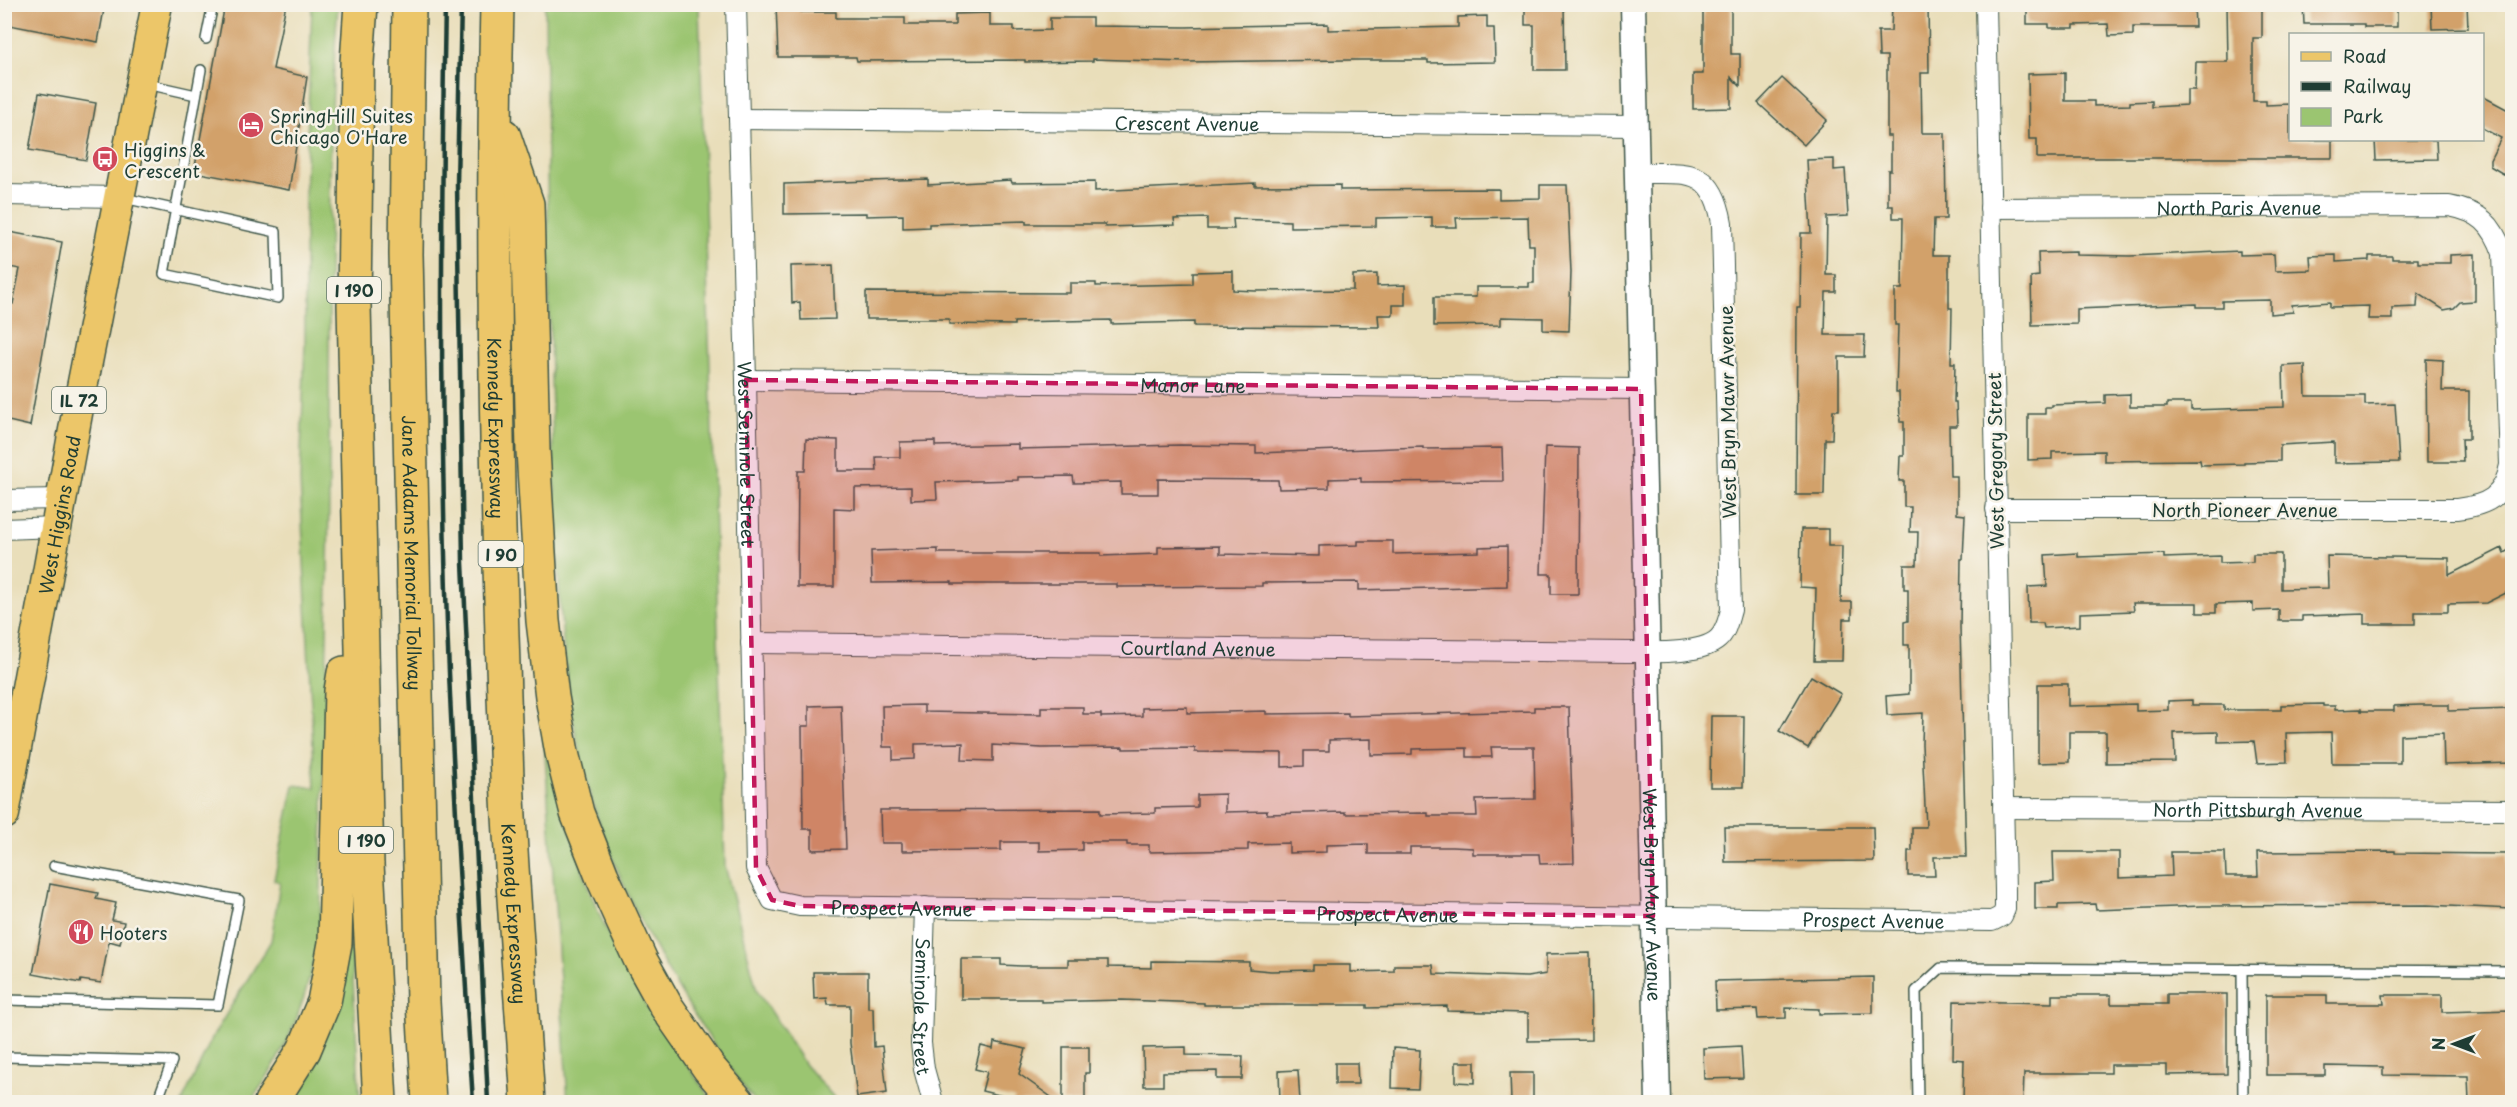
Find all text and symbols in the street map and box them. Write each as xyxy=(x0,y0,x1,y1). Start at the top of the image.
legend xyxy=(2289,33,2484,141)
text: Road xyxy=(2343,42,2387,69)
text: Railway xyxy=(2343,72,2411,99)
place label: SpringHill Suites Chicago O'Hare xyxy=(270,102,413,150)
text: Park xyxy=(2343,102,2383,129)
street label: Crescent Avenue xyxy=(1114,108,1260,137)
hotel icon: SpringHill Suites Chicago O'Hare xyxy=(236,110,266,140)
place label: Higgins & Crescent xyxy=(124,136,206,184)
bus stop icon: Higgins & Crescent xyxy=(90,144,120,174)
street label: North Paris Avenue xyxy=(2157,193,2322,221)
road number: I 190 xyxy=(327,277,381,303)
street label: West Bryn Mawr Avenue xyxy=(1712,305,1742,519)
street label: Kennedy Expressway xyxy=(482,337,512,519)
street label: West Seminole Street xyxy=(732,361,763,547)
street label: Manor Lane xyxy=(1140,370,1246,399)
street label: West Gregory Street xyxy=(1980,372,2010,550)
road number: IL 72 xyxy=(52,387,106,413)
street label: Jane Addams Memorial Tollway xyxy=(396,415,429,691)
street label: West Higgins Road xyxy=(31,433,86,597)
street label: North Pioneer Avenue xyxy=(2152,496,2338,523)
road number: I 90 xyxy=(478,541,524,567)
street label: Courtland Avenue xyxy=(1120,633,1276,662)
street label: West Bryn Mawr Avenue xyxy=(1637,788,1669,1002)
street label: North Pittsburgh Avenue xyxy=(2153,795,2363,823)
street label: Kennedy Expressway xyxy=(496,822,535,1005)
road number: I 190 xyxy=(339,827,393,853)
street label: Prospect Avenue xyxy=(830,893,973,922)
street label: Prospect Avenue xyxy=(1316,899,1459,928)
street label: Prospect Avenue xyxy=(1802,905,1945,934)
restaurant icon: Hooters xyxy=(66,917,96,947)
place label: Hooters xyxy=(100,919,167,946)
street label: Seminole Street xyxy=(907,937,938,1078)
north arrow xyxy=(2424,1014,2484,1074)
text: N xyxy=(2426,1038,2450,1050)

